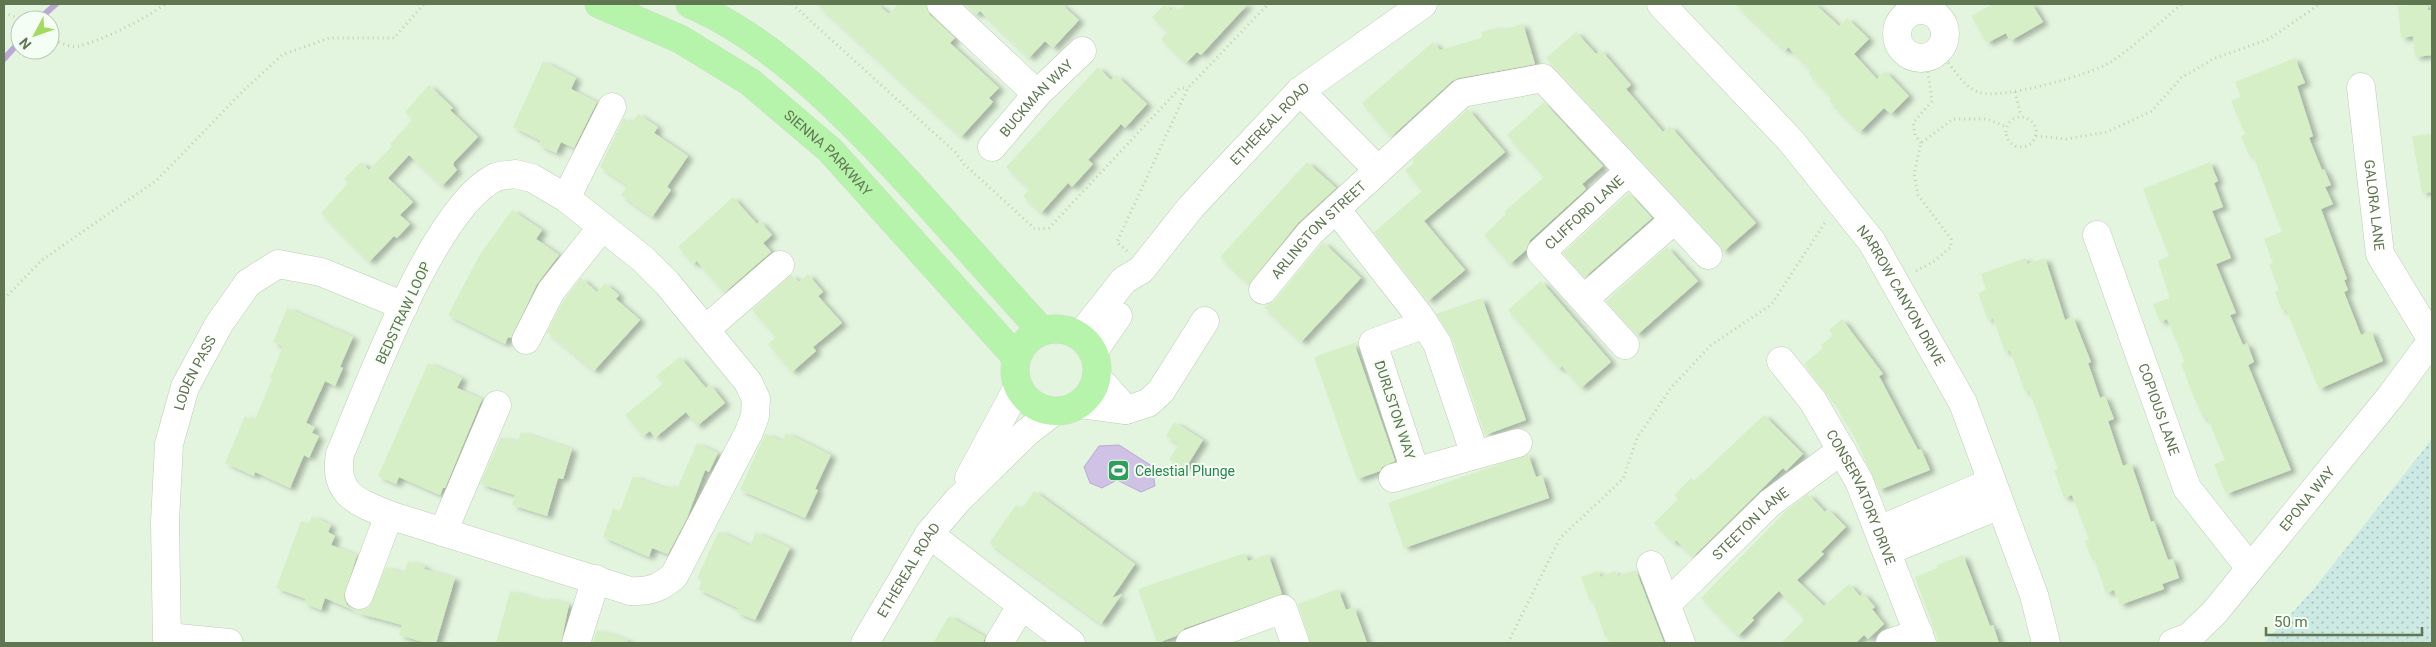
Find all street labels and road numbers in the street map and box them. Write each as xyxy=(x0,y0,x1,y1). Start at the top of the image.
street label: BUCKMAN WAY xyxy=(996,56,1076,140)
street label: ETHEREAL ROAD xyxy=(1227,79,1312,168)
street label: SIENNA PARKWAY xyxy=(781,107,876,200)
street label: GALORA LANE xyxy=(2361,159,2388,252)
street label: CLIFFORD LANE xyxy=(1541,172,1627,253)
street label: ARLINGTON STREET xyxy=(1268,177,1370,282)
street label: NARROW CANYON DRIVE xyxy=(1854,222,1948,368)
street label: BEDSTRAW LOOP xyxy=(372,259,434,367)
street label: LODEN PASS xyxy=(171,333,219,412)
street label: DURLSTON WAY xyxy=(1371,359,1419,462)
street label: COPIOUS LANE xyxy=(2135,361,2183,458)
street label: CONSERVATORY DRIVE xyxy=(1823,427,1899,567)
street label: EPONA WAY xyxy=(2276,463,2338,534)
street label: STEETON LANE xyxy=(1709,484,1792,563)
street label: ETHEREAL ROAD xyxy=(874,519,943,620)

